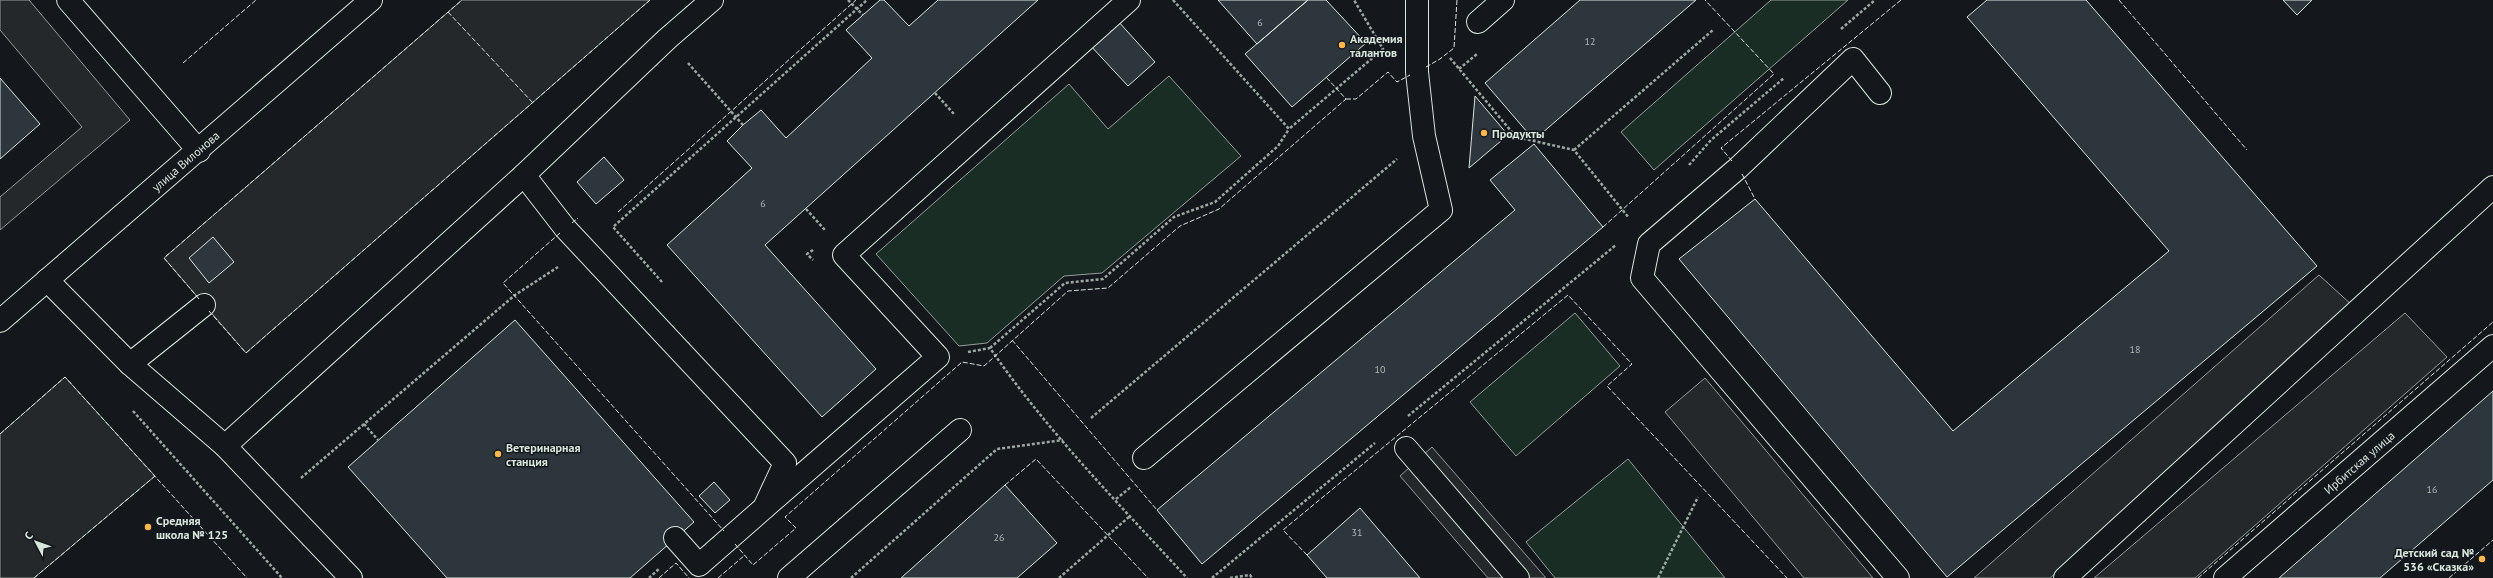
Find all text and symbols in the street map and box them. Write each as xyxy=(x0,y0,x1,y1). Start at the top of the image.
house number: 6 xyxy=(1257,16,1263,29)
place label: Академия талантов xyxy=(1350,31,1403,60)
house number: 12 xyxy=(1585,35,1595,48)
marker: Академия талантов xyxy=(1337,40,1347,50)
place label: Продукты xyxy=(1492,126,1544,141)
street label: улица Вилонова xyxy=(148,127,222,194)
marker: Продукты xyxy=(1479,128,1489,138)
house number: 6 xyxy=(760,197,766,210)
house number: 18 xyxy=(2130,343,2140,356)
house number: 10 xyxy=(1375,363,1386,376)
street label: Ирбитская улица xyxy=(2320,427,2397,497)
place label: Ветеринарная станция xyxy=(506,440,581,469)
marker: Ветеринарная станция xyxy=(493,449,503,459)
house number: 16 xyxy=(2427,483,2437,496)
place label: Средняя школа № 125 xyxy=(156,513,228,542)
north arrow xyxy=(16,522,56,562)
marker: Средняя школа № 125 xyxy=(143,522,153,532)
house number: 31 xyxy=(1352,526,1362,539)
text: С xyxy=(21,529,36,542)
house number: 26 xyxy=(994,531,1004,544)
place label: Детский сад № 536 «Сказка» xyxy=(2394,545,2474,574)
marker: Детский сад № 536 «Сказка» xyxy=(2477,554,2487,564)

